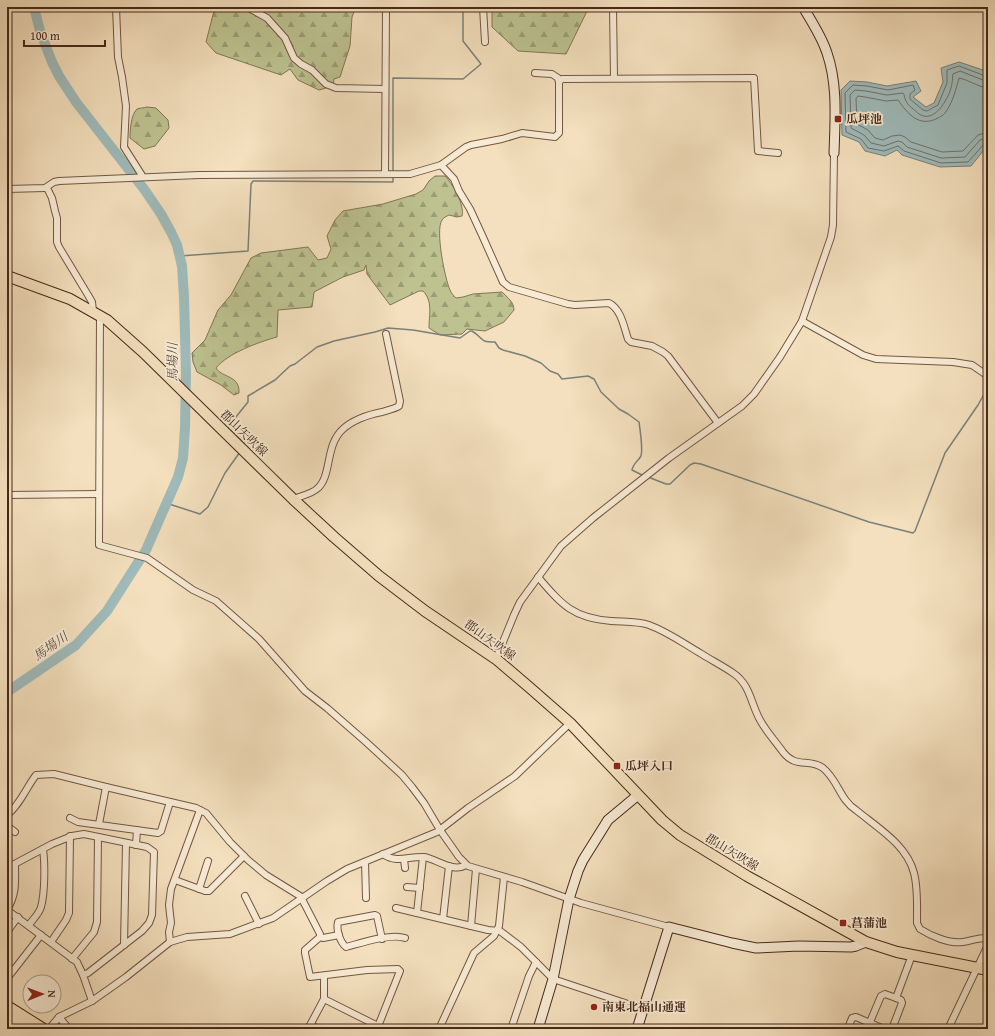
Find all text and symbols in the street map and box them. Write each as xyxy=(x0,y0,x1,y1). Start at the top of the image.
scale bar xyxy=(24,22,105,48)
text: 100 m xyxy=(30,27,60,44)
place label: 瓜坪池 xyxy=(846,110,882,127)
marker: 瓜坪池 xyxy=(833,114,843,124)
water label: 馬場川 xyxy=(163,341,182,382)
street label: 郡山矢吹線 xyxy=(217,406,272,460)
street label: 郡山矢吹線 xyxy=(461,615,520,664)
water label: 馬場川 xyxy=(29,626,73,665)
place label: 瓜坪入口 xyxy=(625,757,673,774)
marker: 瓜坪入口 xyxy=(612,761,622,771)
street label: 郡山矢吹線 xyxy=(702,829,762,874)
place label: 菖蒲池 xyxy=(851,914,887,931)
marker: 菖蒲池 xyxy=(838,918,848,928)
north arrow xyxy=(22,974,62,1014)
text: N xyxy=(44,990,60,998)
place label: 南東北福山通運 xyxy=(602,998,686,1015)
marker: 南東北福山通運 xyxy=(589,1002,599,1012)

